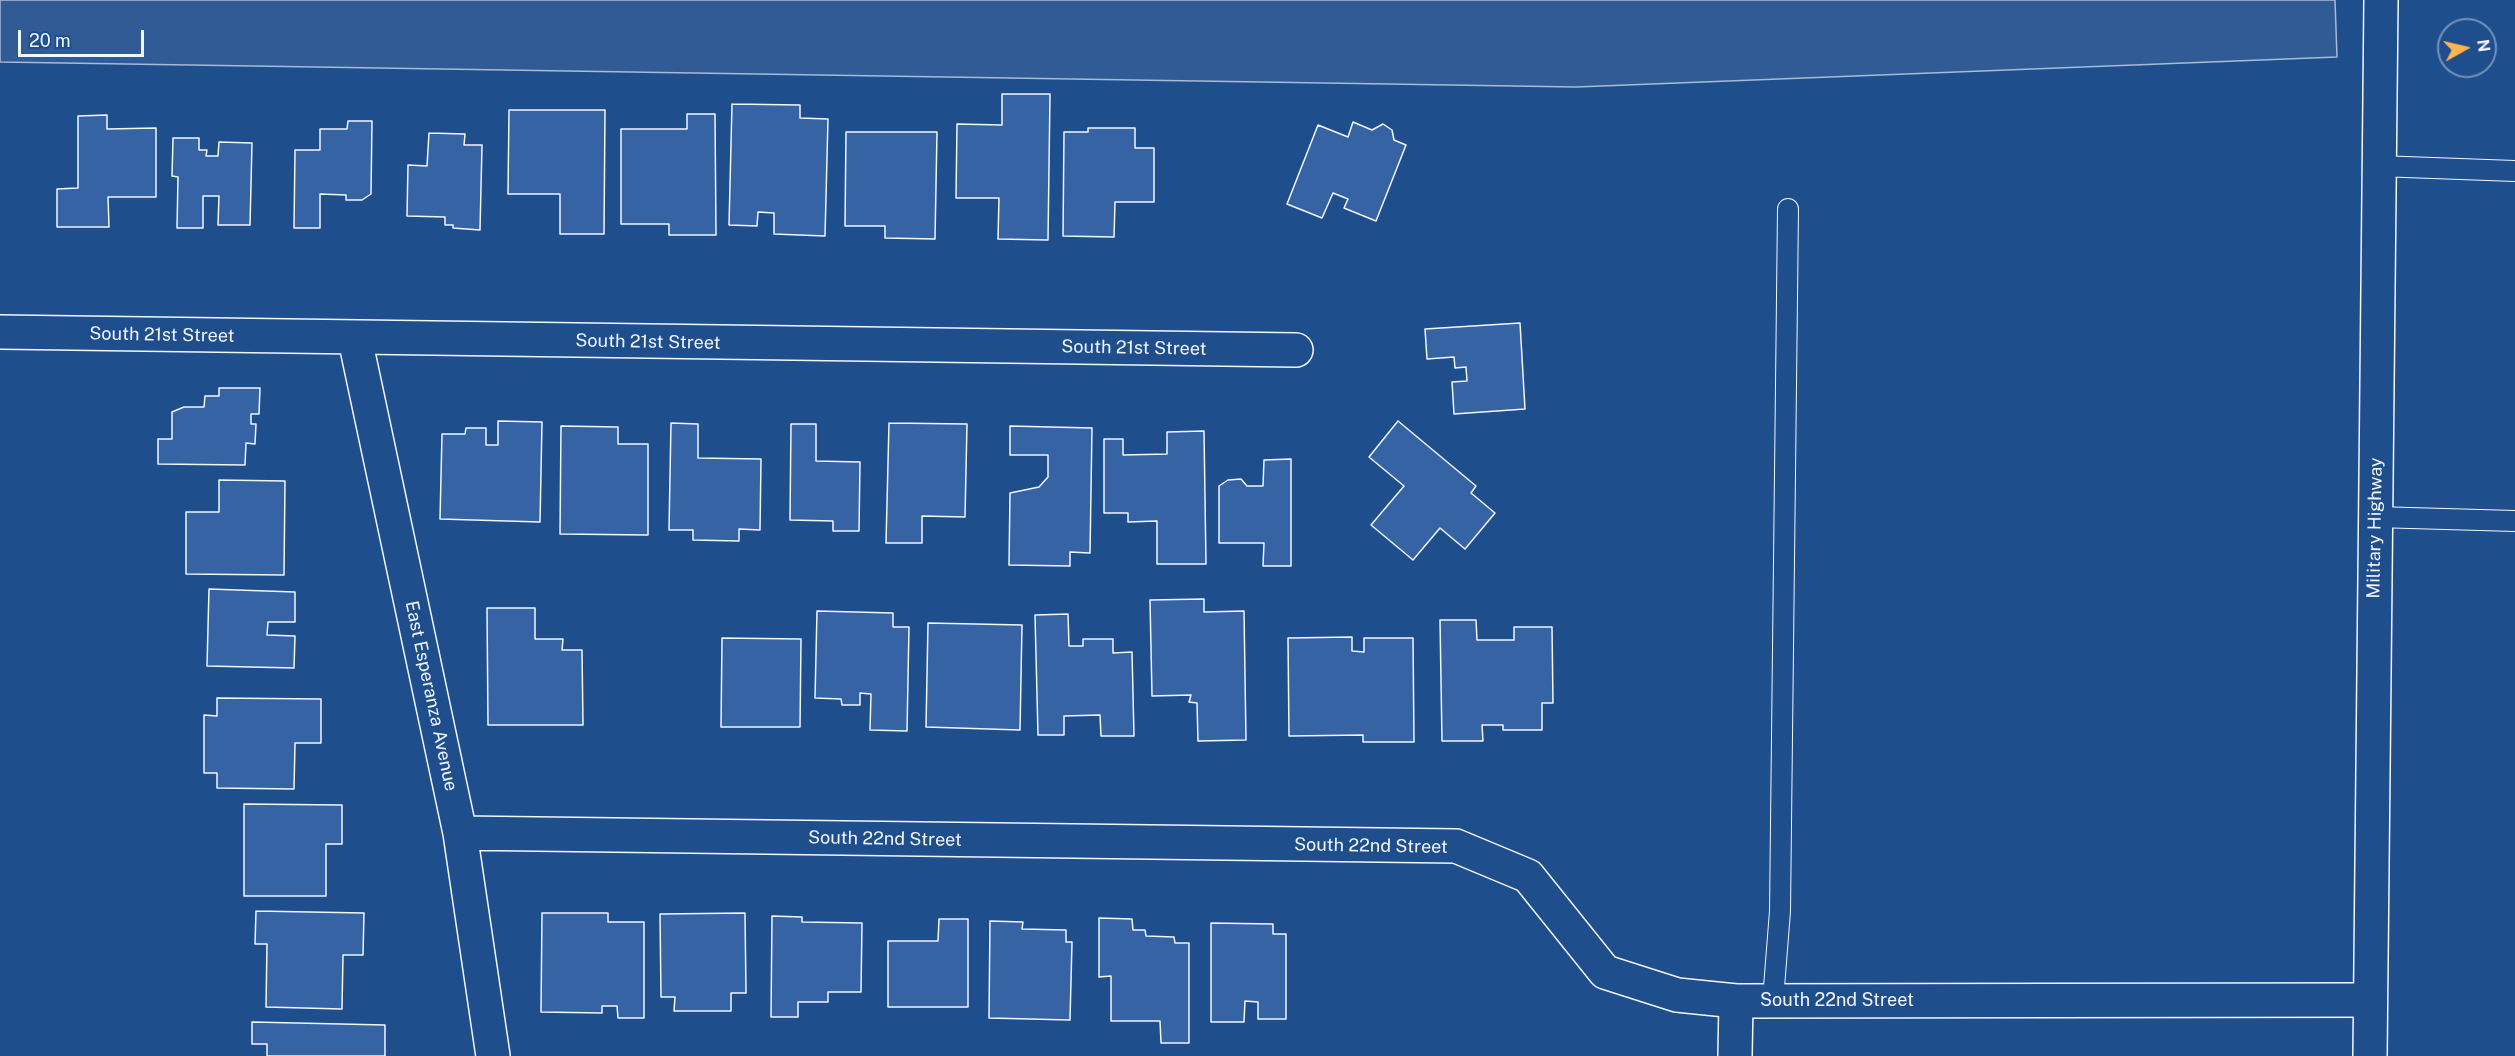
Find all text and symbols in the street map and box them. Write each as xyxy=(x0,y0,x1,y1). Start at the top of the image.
scale bar xyxy=(21,18,147,56)
north arrow xyxy=(2437,18,2497,78)
text: 20 m xyxy=(29,30,71,51)
text: N xyxy=(2473,38,2494,53)
street label: South 21st Street xyxy=(89,323,235,347)
street label: South 21st Street xyxy=(575,330,721,354)
street label: South 21st Street xyxy=(1061,336,1207,360)
street label: Military Highway xyxy=(2363,457,2387,599)
street label: East Esperanza Avenue xyxy=(400,599,462,793)
street label: South 22nd Street xyxy=(808,827,962,851)
street label: South 22nd Street xyxy=(1294,834,1448,858)
street label: South 22nd Street xyxy=(1760,989,1914,1011)

